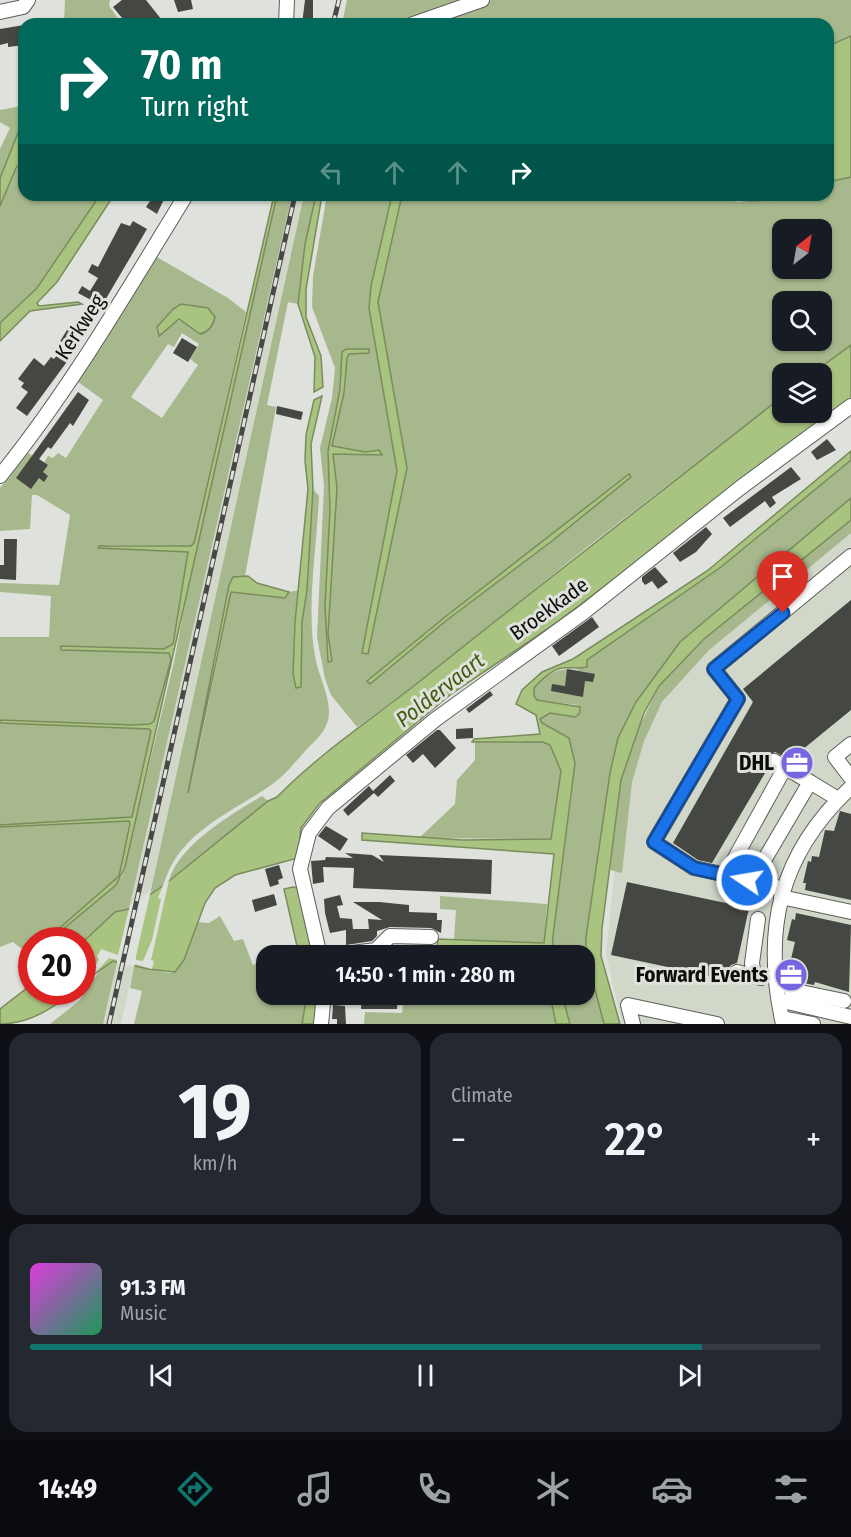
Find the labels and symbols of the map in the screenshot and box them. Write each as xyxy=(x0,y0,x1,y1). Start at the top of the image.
north arrow xyxy=(772,219,832,279)
street label: Kerkweg xyxy=(49,289,111,364)
pin xyxy=(757,551,808,613)
street label: Broekkade xyxy=(505,572,593,646)
water label: Poldervaart xyxy=(390,647,490,733)
office icon: DHL xyxy=(779,745,815,781)
place label: DHL xyxy=(739,750,774,776)
position arrow xyxy=(715,848,779,912)
speed limit sign: 20 xyxy=(18,927,96,1005)
office icon: Forward Events xyxy=(773,957,809,993)
place label: Forward Events xyxy=(636,962,768,988)

